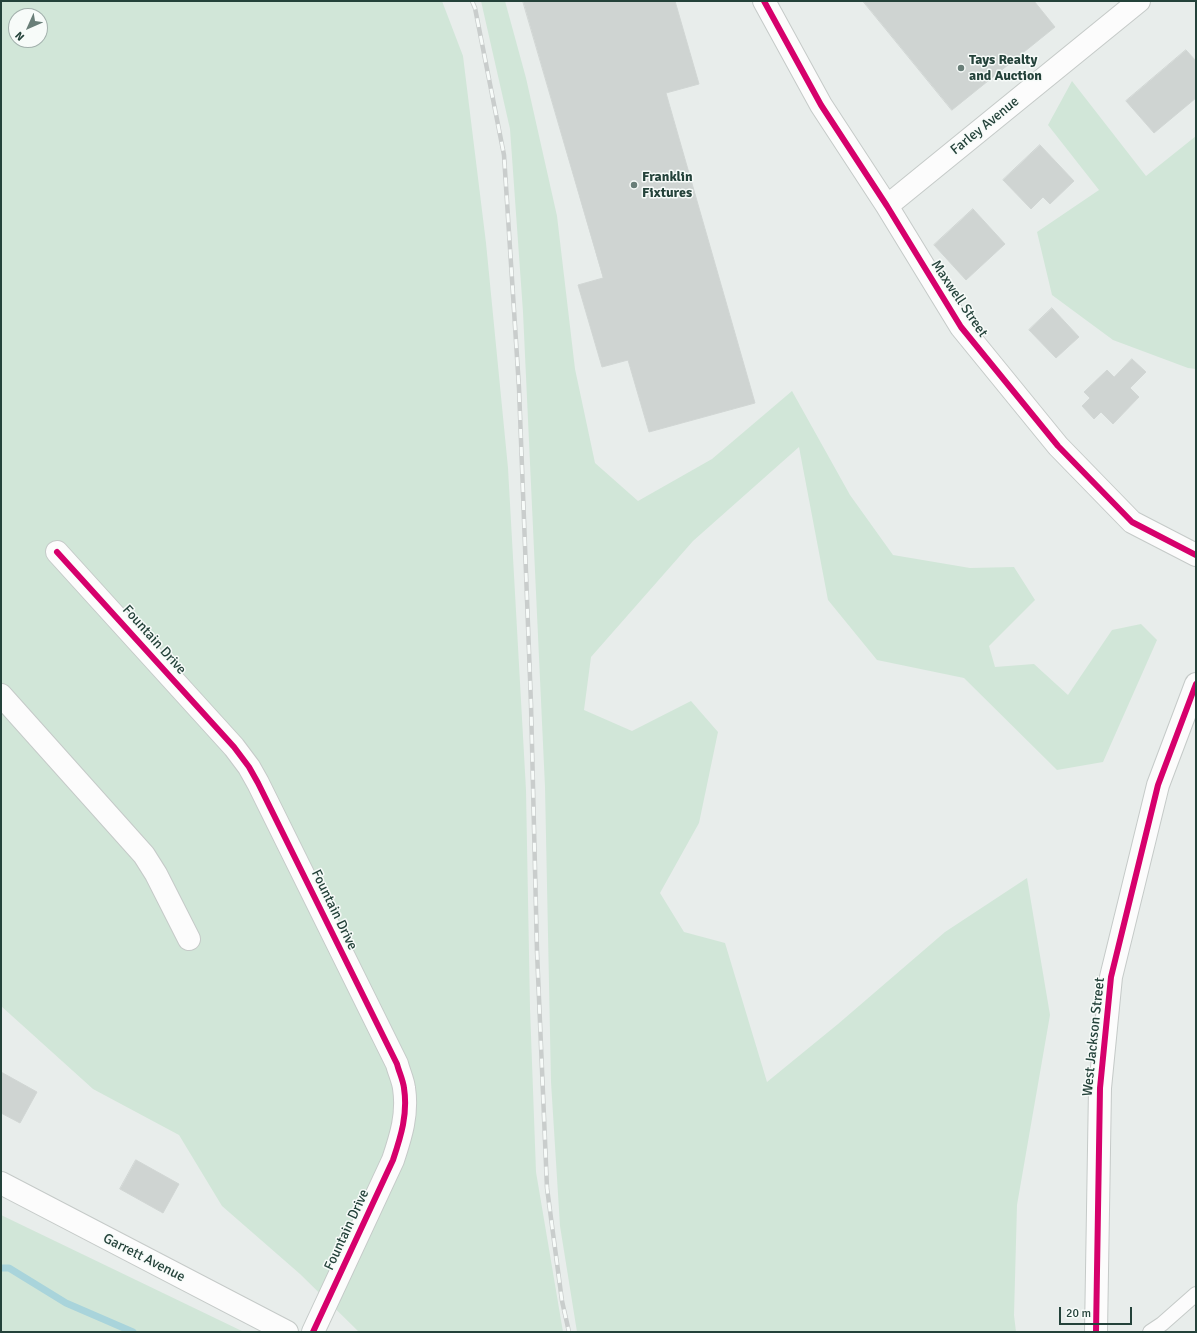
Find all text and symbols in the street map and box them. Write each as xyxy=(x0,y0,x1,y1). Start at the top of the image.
north arrow xyxy=(8,8,48,48)
text: N xyxy=(13,29,27,43)
place label: Tays Realty and Auction xyxy=(969,52,1042,84)
marker: Tays Realty and Auction xyxy=(956,63,966,73)
street label: Farley Avenue xyxy=(947,93,1023,159)
place label: Franklin Fixtures xyxy=(642,169,693,202)
marker: Franklin Fixtures xyxy=(629,180,639,190)
street label: Maxwell Street xyxy=(927,257,991,341)
street label: Fountain Drive xyxy=(119,602,189,678)
street label: Fountain Drive xyxy=(307,867,361,953)
street label: West Jackson Street xyxy=(1079,977,1109,1097)
street label: Fountain Drive xyxy=(321,1187,373,1273)
street label: Garrett Avenue xyxy=(100,1230,188,1286)
scale bar xyxy=(1061,1299,1134,1325)
text: 20 m xyxy=(1066,1306,1091,1321)

